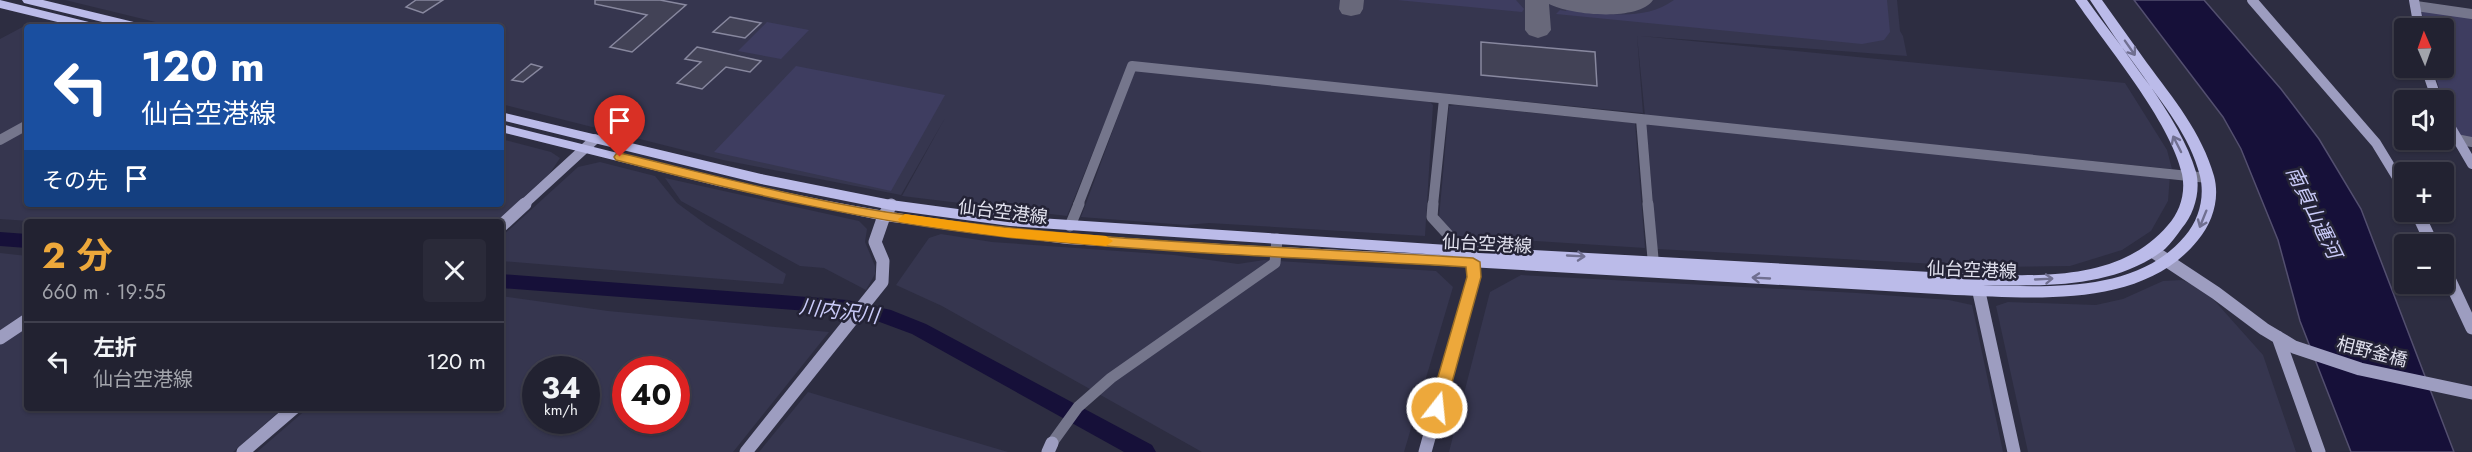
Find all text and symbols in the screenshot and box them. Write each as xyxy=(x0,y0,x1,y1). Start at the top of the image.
north arrow xyxy=(2394,18,2454,78)
map controls xyxy=(2394,18,2454,294)
text: 120 m xyxy=(141,36,265,97)
one-way arrow xyxy=(2123,40,2136,56)
icon: left xyxy=(42,48,120,126)
button: sound xyxy=(2394,90,2454,150)
text: 仙台空港線 xyxy=(141,94,276,133)
pin xyxy=(594,95,645,157)
icon: arrive xyxy=(603,104,636,137)
one-way arrow xyxy=(2171,135,2182,153)
water label: 南貞山運河 xyxy=(2279,161,2350,267)
icon: arrive xyxy=(120,162,153,195)
button: + xyxy=(2394,162,2454,222)
text: その先 xyxy=(42,164,108,196)
street label: 仙台空港線 xyxy=(957,194,1049,230)
one-way arrow xyxy=(2197,210,2208,228)
text: 2 分 xyxy=(42,229,112,281)
street label: 仙台空港線 xyxy=(1441,229,1533,259)
button: − xyxy=(2394,234,2454,294)
button: close xyxy=(423,239,486,302)
one-way arrow xyxy=(1566,250,1586,261)
street label: 仙台空港線 xyxy=(1927,255,2017,285)
one-way arrow xyxy=(1752,273,1772,284)
one-way arrow xyxy=(2033,273,2053,284)
text: 660 m · 19:55 xyxy=(42,278,166,307)
water label: 川内沢川 xyxy=(797,292,882,331)
text: 左折 xyxy=(93,331,137,363)
street label: 相野釜橋 xyxy=(2334,331,2410,373)
icon: left xyxy=(42,345,75,378)
text: 120 m xyxy=(427,345,486,377)
speed limit sign: 40 xyxy=(612,356,690,434)
text: 仙台空港線 xyxy=(93,365,193,394)
text: 34 xyxy=(541,366,581,409)
position arrow xyxy=(1405,376,1469,440)
text: km/h xyxy=(544,399,578,421)

